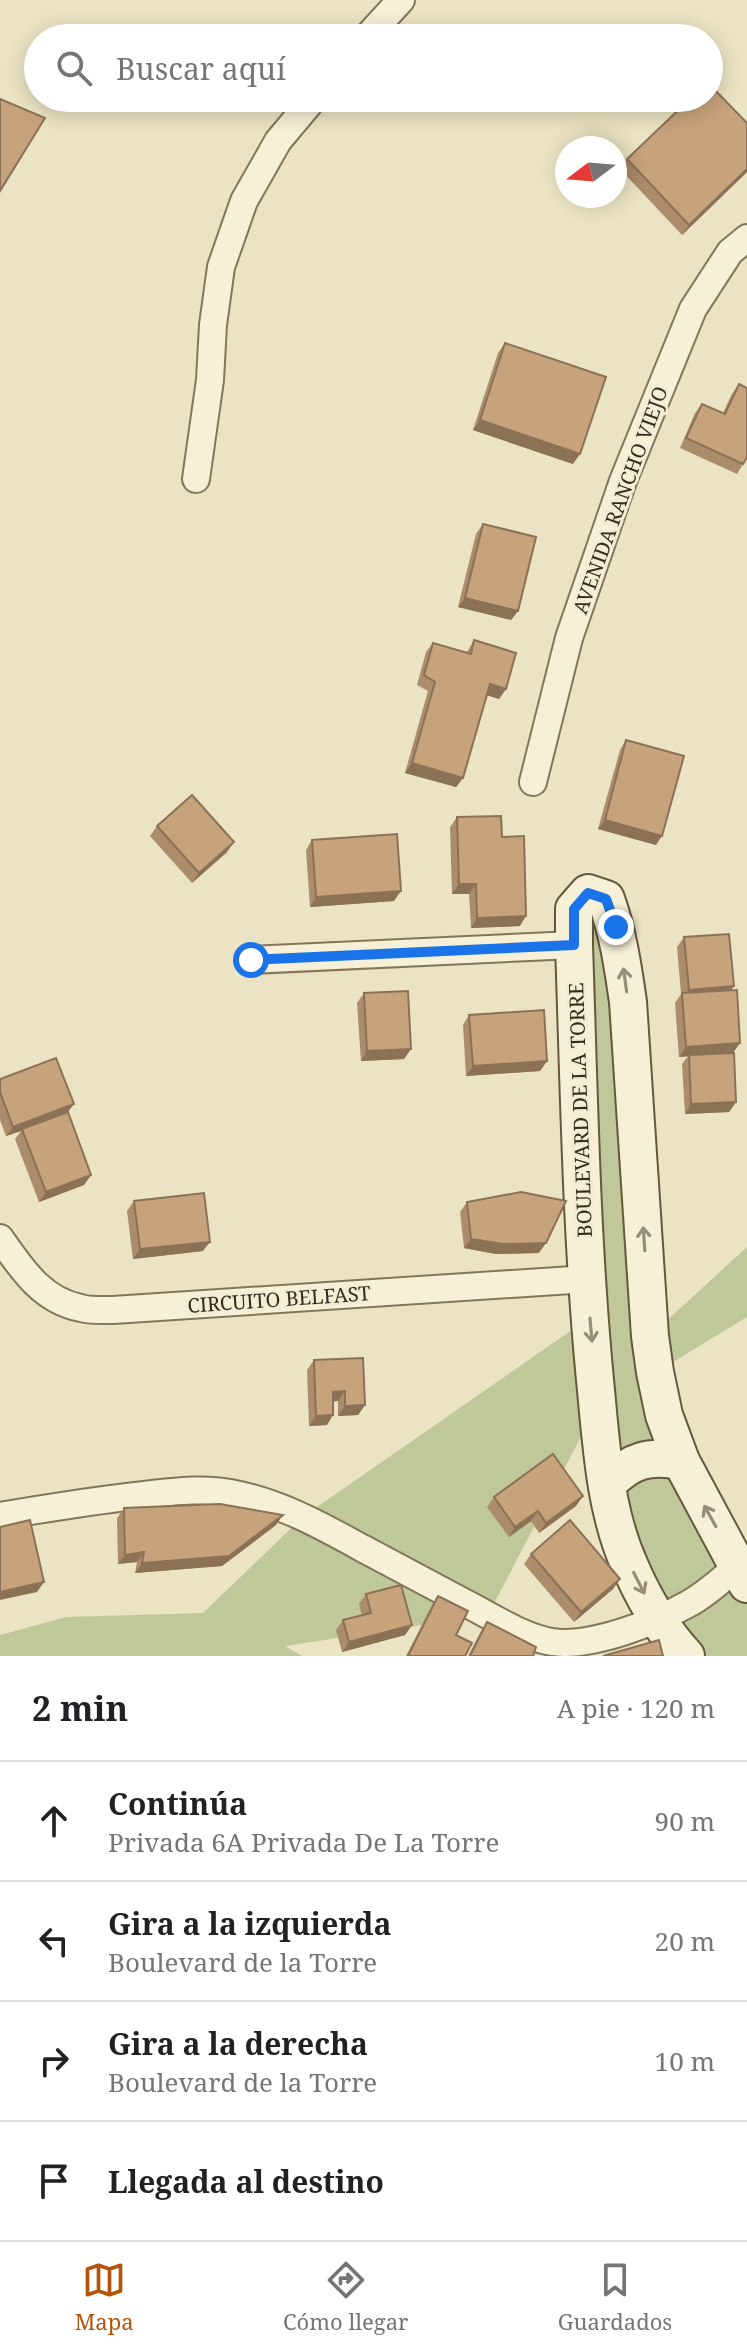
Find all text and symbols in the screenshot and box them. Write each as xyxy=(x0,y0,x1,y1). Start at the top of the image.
search box xyxy=(24,24,723,112)
icon: search xyxy=(52,46,96,90)
text: Buscar aquí xyxy=(116,48,286,89)
north arrow xyxy=(555,136,627,208)
street label: AVENIDA RANCHO VIEJO xyxy=(566,382,674,618)
route end xyxy=(598,909,634,945)
route start xyxy=(233,942,269,978)
one-way arrow xyxy=(617,968,632,993)
street label: BOULEVARD DE LA TORRE xyxy=(562,982,598,1238)
one-way arrow xyxy=(636,1226,651,1253)
street label: CIRCUITO BELFAST xyxy=(187,1279,371,1319)
one-way arrow xyxy=(583,1316,598,1342)
one-way arrow xyxy=(701,1504,717,1528)
one-way arrow xyxy=(631,1571,647,1595)
text: 2 min xyxy=(32,1685,128,1731)
text: A pie · 120 m xyxy=(557,1690,715,1726)
text: Continúa xyxy=(108,1783,247,1824)
icon: ahead xyxy=(32,1799,76,1843)
text: 90 m xyxy=(655,1803,715,1839)
text: Privada 6A Privada De La Torre xyxy=(108,1824,499,1860)
text: Gira a la izquierda xyxy=(108,1903,391,1944)
icon: left xyxy=(32,1919,76,1963)
text: 20 m xyxy=(655,1923,715,1959)
text: Boulevard de la Torre xyxy=(108,1944,377,1980)
text: Gira a la derecha xyxy=(108,2023,368,2064)
icon: right xyxy=(32,2039,76,2083)
text: 10 m xyxy=(655,2043,715,2079)
text: Boulevard de la Torre xyxy=(108,2064,377,2100)
icon: arrive xyxy=(32,2159,76,2203)
text: Llegada al destino xyxy=(108,2161,384,2202)
tab: Mapa xyxy=(75,2258,134,2336)
tab: Cómo llegar xyxy=(283,2258,408,2336)
tab: Guardados xyxy=(558,2258,672,2336)

